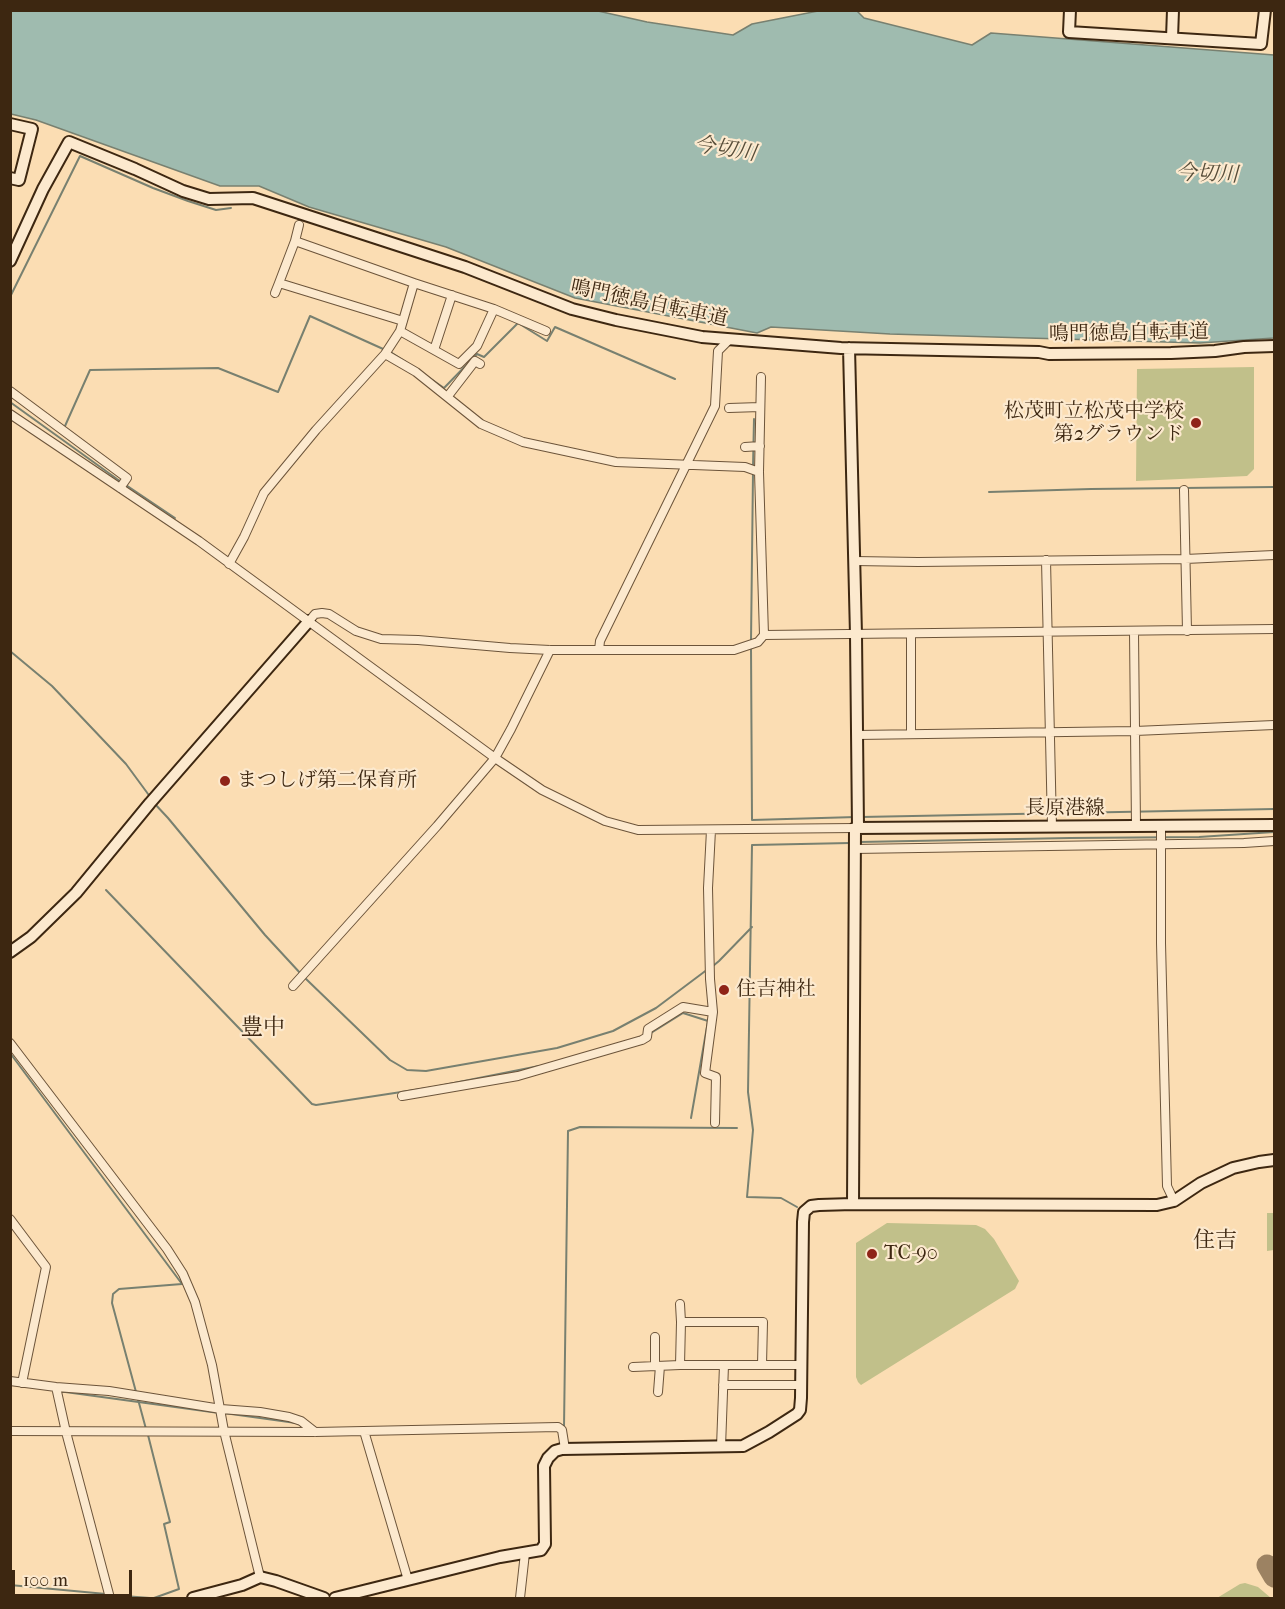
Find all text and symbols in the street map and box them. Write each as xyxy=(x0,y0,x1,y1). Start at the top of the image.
water label: 今切川 xyxy=(692,133,758,167)
water label: 今切川 xyxy=(1175,161,1239,189)
street label: 鳴門徳島自転車道 xyxy=(568,276,730,332)
street label: 鳴門徳島自転車道 xyxy=(1049,321,1209,347)
place label: 松茂町立松茂中学校 第2グラウンド xyxy=(1004,400,1184,447)
marker: 松茂町立松茂中学校 第2グラウンド xyxy=(1189,416,1203,430)
place label: まつしげ第二保育所 xyxy=(237,769,417,793)
marker: まつしげ第二保育所 xyxy=(218,774,232,788)
street label: 長原港線 xyxy=(1025,797,1105,821)
place label: 住吉神社 xyxy=(736,978,816,1002)
marker: 住吉神社 xyxy=(717,983,731,997)
district label: 豊中 xyxy=(241,1016,285,1042)
district label: 住吉 xyxy=(1193,1229,1237,1255)
place label: TC-90 xyxy=(884,1242,938,1266)
marker: TC-90 xyxy=(865,1247,879,1261)
scale bar xyxy=(15,1558,135,1596)
text: 100 m xyxy=(23,1570,68,1591)

